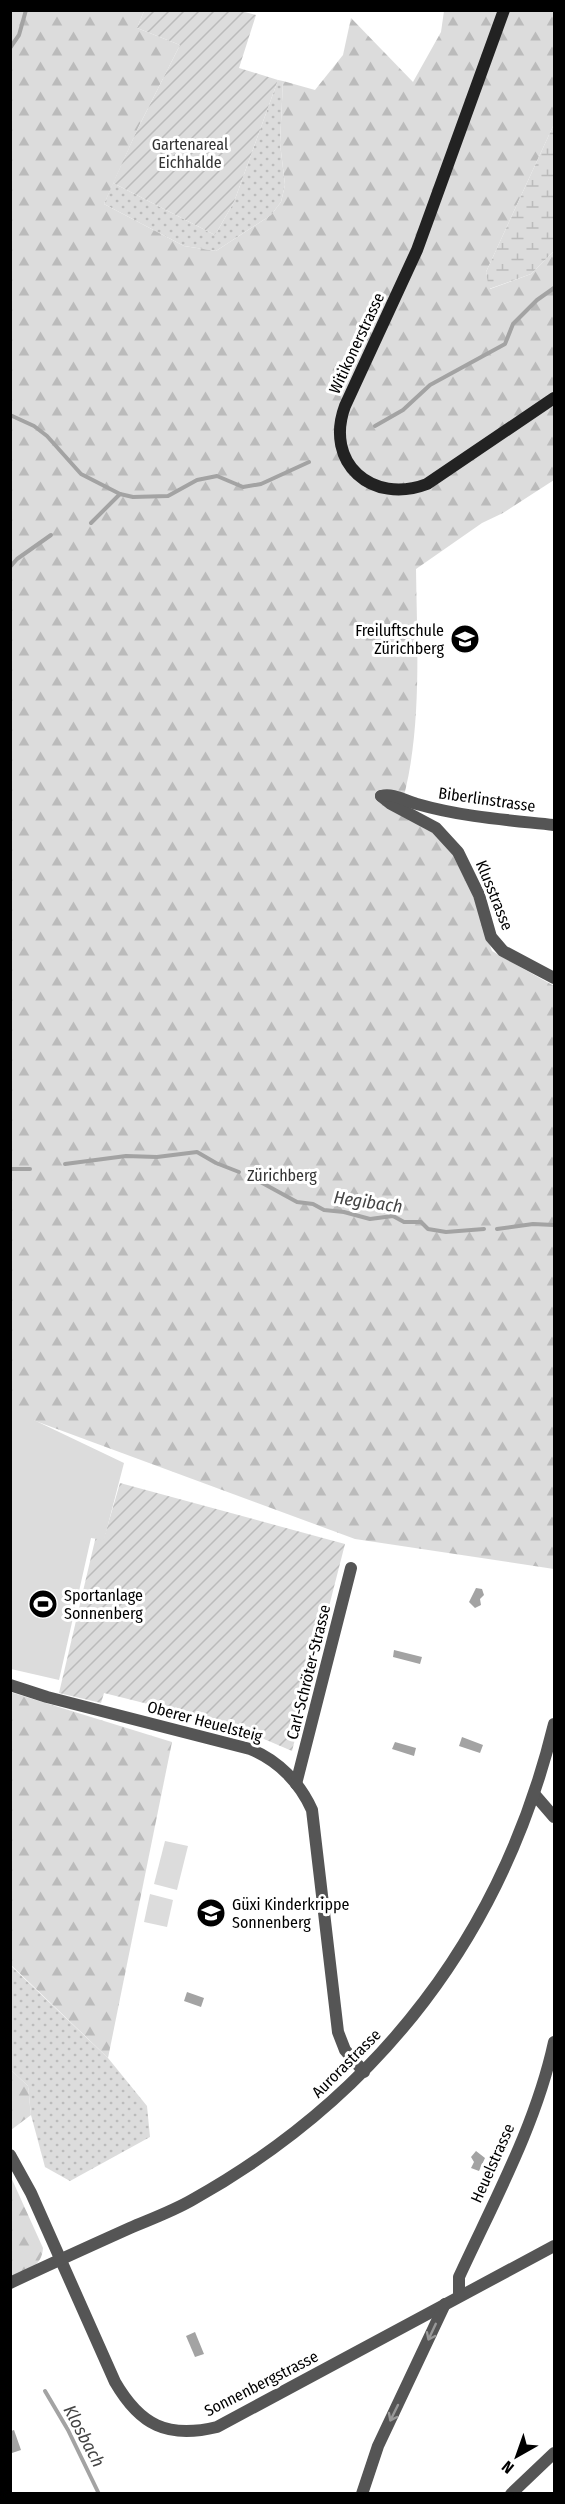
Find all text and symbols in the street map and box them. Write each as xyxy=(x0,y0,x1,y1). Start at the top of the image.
park label: Gartenareal Eichhalde xyxy=(152,135,228,172)
street label: Witikonerstrasse xyxy=(325,290,388,397)
place label: Freiluftschule Zürichberg xyxy=(355,621,444,658)
school or university icon: Freiluftschule Zürichberg xyxy=(449,623,481,655)
street label: Biberlinstrasse xyxy=(437,783,537,816)
street label: Klusstrasse xyxy=(472,857,517,933)
park label: Zürichberg xyxy=(247,1166,317,1185)
water label: Hegibach xyxy=(332,1186,404,1218)
place label: Sportanlage Sonnenberg xyxy=(64,1586,143,1623)
sports icon: Sportanlage Sonnenberg xyxy=(27,1588,59,1620)
street label: Carl-Schröter-Strasse xyxy=(283,1603,334,1741)
street label: Oberer Heuelsteig xyxy=(145,1697,265,1746)
place label: Güxi Kinderkrippe Sonnenberg xyxy=(232,1895,349,1932)
school or university icon: Güxi Kinderkrippe Sonnenberg xyxy=(195,1897,227,1929)
street label: Aurorastrasse xyxy=(308,2025,385,2102)
street label: Heuelstrasse xyxy=(467,2121,518,2206)
one-way arrow xyxy=(426,2322,438,2340)
street label: Sonnenbergstrasse xyxy=(201,2347,321,2420)
water label: Klosbach xyxy=(59,2401,109,2471)
one-way arrow xyxy=(387,2403,399,2421)
north arrow xyxy=(487,2426,547,2486)
text: N xyxy=(498,2457,517,2477)

